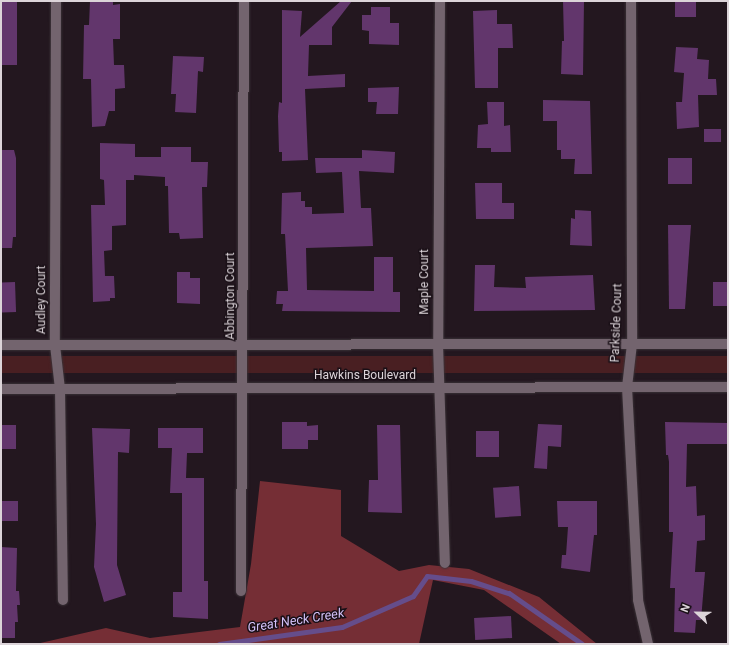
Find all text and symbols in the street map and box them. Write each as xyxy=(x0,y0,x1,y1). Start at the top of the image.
street label: Maple Court xyxy=(418,249,432,315)
street label: Abbington Court xyxy=(224,252,238,340)
street label: Audley Court xyxy=(35,266,49,334)
street label: Parkside Court xyxy=(608,283,626,363)
street label: Hawkins Boulevard xyxy=(314,369,416,383)
north arrow xyxy=(677,593,717,633)
text: N xyxy=(678,602,693,614)
water label: Great Neck Creek xyxy=(247,606,345,636)

